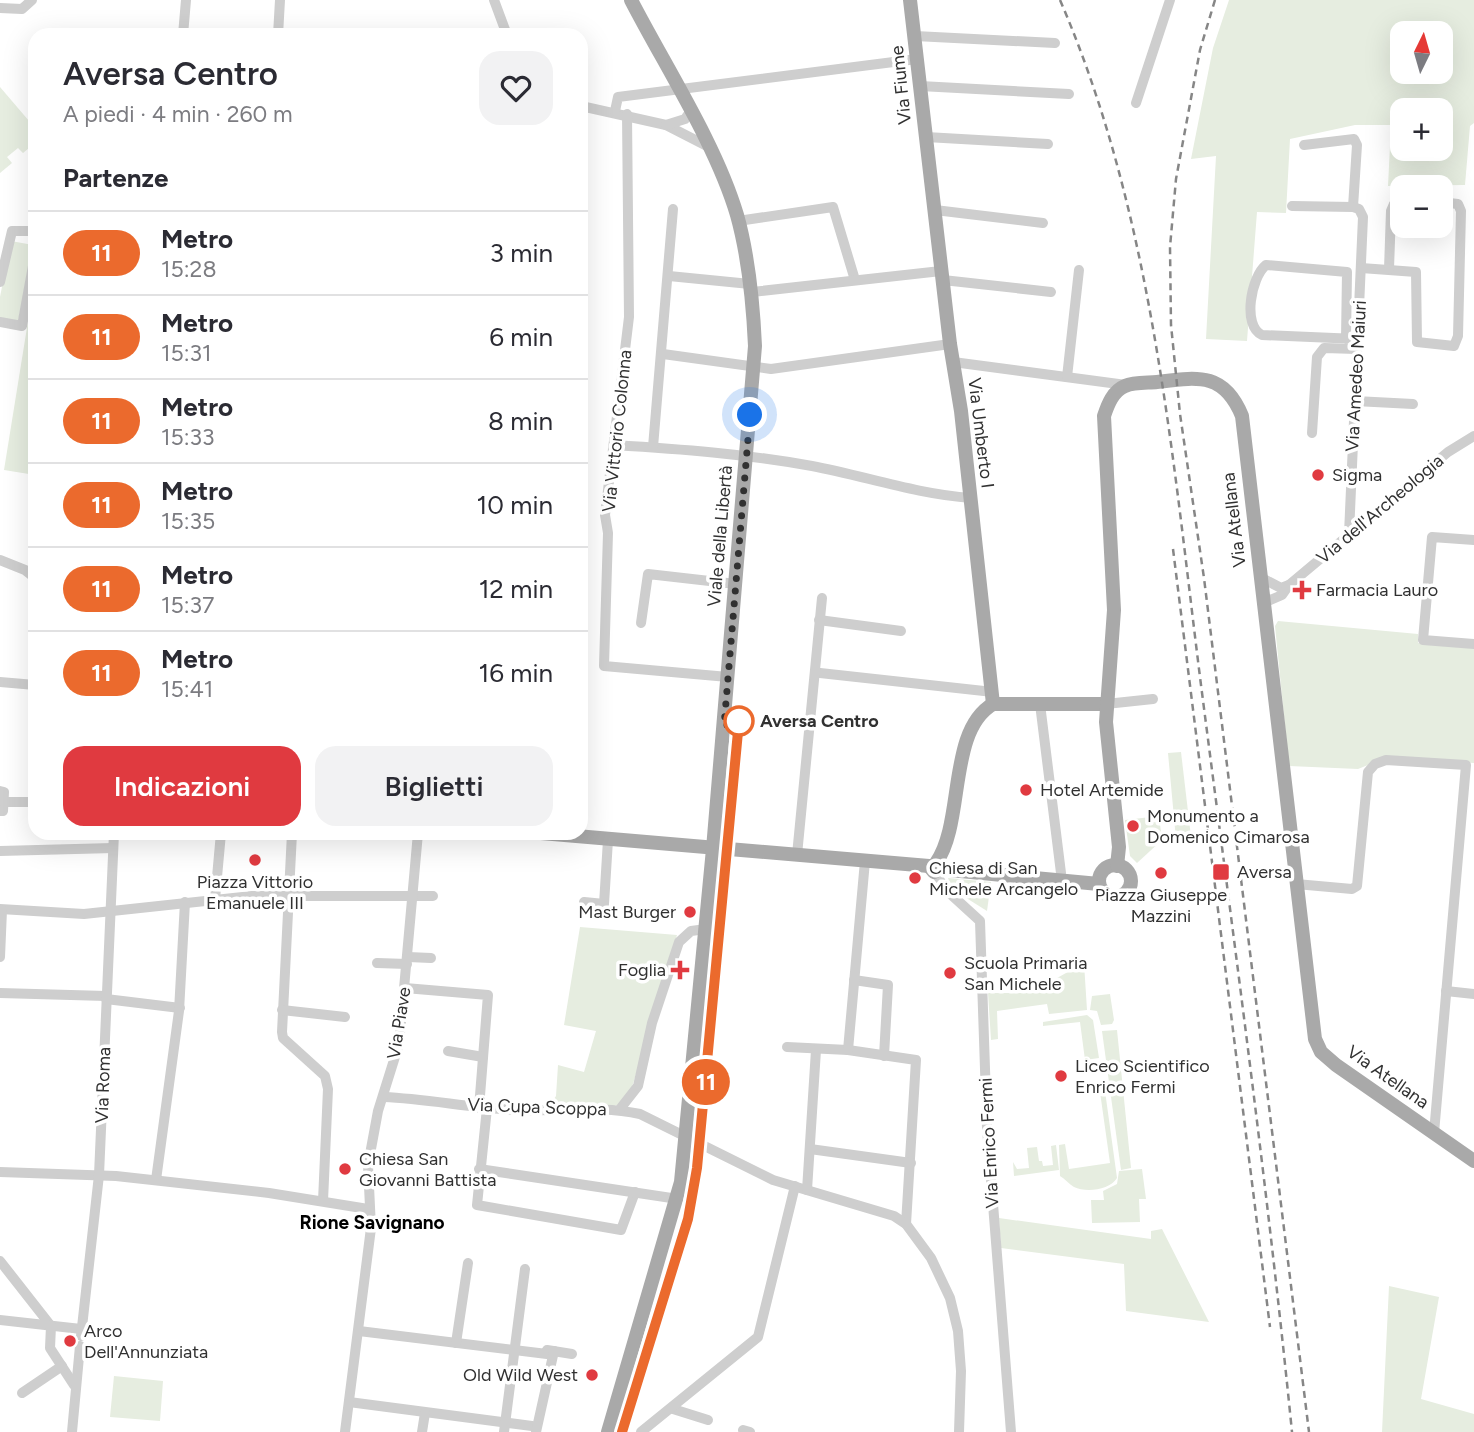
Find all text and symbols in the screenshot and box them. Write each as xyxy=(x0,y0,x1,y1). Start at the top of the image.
north arrow xyxy=(1390,21,1452,84)
map controls xyxy=(1390,21,1453,238)
street label: Via Fiume xyxy=(886,44,916,126)
button: heart xyxy=(479,51,553,125)
text: Aversa Centro xyxy=(63,54,278,93)
button: + xyxy=(1390,98,1453,161)
text: A piedi · 4 min · 260 m xyxy=(63,100,293,128)
text: Partenze xyxy=(63,162,168,194)
button: − xyxy=(1390,175,1453,238)
text: Metro xyxy=(161,223,233,255)
text: 3 min xyxy=(490,237,553,269)
text: 11 xyxy=(91,238,112,267)
text: 15:28 xyxy=(161,255,217,283)
street label: Via Amedeo Maiuri xyxy=(1341,300,1371,452)
text: Metro xyxy=(161,307,233,339)
text: 6 min xyxy=(489,321,553,353)
text: 11 xyxy=(91,322,112,351)
text: 15:31 xyxy=(161,339,212,367)
street label: Via Vittorio Colonna xyxy=(598,349,636,513)
street label: Via Umberto I xyxy=(963,376,999,490)
text: Metro xyxy=(161,391,233,423)
your location xyxy=(732,397,767,432)
text: 8 min xyxy=(488,405,553,437)
text: 11 xyxy=(91,406,112,435)
text: 15:33 xyxy=(161,423,215,451)
street label: Via dell'Archeologia xyxy=(1312,450,1448,568)
street label: Viale della Libertà xyxy=(703,464,737,608)
place label: Sigma xyxy=(1332,464,1382,486)
marker: Sigma xyxy=(1310,467,1326,483)
street label: Via Atellana xyxy=(1217,471,1251,569)
text: Metro xyxy=(161,475,233,507)
text: 10 min xyxy=(477,489,553,521)
text: 11 xyxy=(91,490,112,519)
text: 15:35 xyxy=(161,507,215,535)
text: Metro xyxy=(161,559,233,591)
text: 12 min xyxy=(479,573,553,605)
text: 11 xyxy=(91,574,112,603)
place label: Farmacia Lauro xyxy=(1316,579,1438,601)
marker: Farmacia Lauro xyxy=(1294,582,1310,598)
text: 15:37 xyxy=(161,591,214,619)
text: Metro xyxy=(161,643,233,675)
text: 16 min xyxy=(478,657,553,689)
text: 11 xyxy=(91,658,112,687)
text: 15:41 xyxy=(161,675,213,703)
marker: Aversa Centro xyxy=(724,706,754,736)
place label: Aversa Centro xyxy=(760,710,879,732)
button: Indicazioni xyxy=(63,746,301,826)
button: Biglietti xyxy=(315,746,553,826)
place label: Hotel Artemide xyxy=(1040,779,1164,801)
marker: Hotel Artemide xyxy=(1018,782,1034,798)
place label: Monumento a Domenico Cimarosa xyxy=(1147,805,1310,848)
marker: Monumento a Domenico Cimarosa xyxy=(1125,818,1141,834)
marker: Piazza Vittorio Emanuele III xyxy=(247,852,263,868)
place label: Chiesa di San Michele Arcangelo xyxy=(929,857,1078,900)
place label: Aversa xyxy=(1237,861,1292,883)
marker: Aversa xyxy=(1211,862,1231,882)
marker: Piazza Giuseppe Mazzini xyxy=(1153,865,1169,881)
marker: Chiesa di San Michele Arcangelo xyxy=(907,870,923,886)
place label: Piazza Vittorio Emanuele III xyxy=(197,871,313,914)
place label: Piazza Giuseppe Mazzini xyxy=(1095,884,1227,927)
place label: Mast Burger xyxy=(578,901,676,923)
marker: Mast Burger xyxy=(682,904,698,920)
place label: Scuola Primaria San Michele xyxy=(964,952,1087,995)
place label: Foglia xyxy=(618,959,666,981)
marker: Foglia xyxy=(672,962,688,978)
marker: Scuola Primaria San Michele xyxy=(942,965,958,981)
street label: Via Piave xyxy=(382,985,416,1061)
street label: Via Atellana xyxy=(1343,1041,1433,1113)
street label: Via Roma xyxy=(91,1046,115,1124)
place label: Liceo Scientifico Enrico Fermi xyxy=(1075,1055,1210,1098)
line badge: 11 xyxy=(674,1059,738,1105)
text: 11 xyxy=(696,1067,716,1096)
marker: Liceo Scientifico Enrico Fermi xyxy=(1053,1068,1069,1084)
street label: Via Enrico Fermi xyxy=(975,1077,1003,1209)
street label: Via Cupa Scoppa xyxy=(467,1094,607,1120)
place label: Chiesa San Giovanni Battista xyxy=(359,1148,496,1191)
marker: Chiesa San Giovanni Battista xyxy=(337,1161,353,1177)
district label: Rione Savignano xyxy=(299,1211,445,1234)
place label: Arco Dell'Annunziata xyxy=(84,1320,208,1363)
marker: Arco Dell'Annunziata xyxy=(62,1333,78,1349)
place label: Old Wild West xyxy=(463,1364,578,1386)
marker: Old Wild West xyxy=(584,1367,600,1383)

